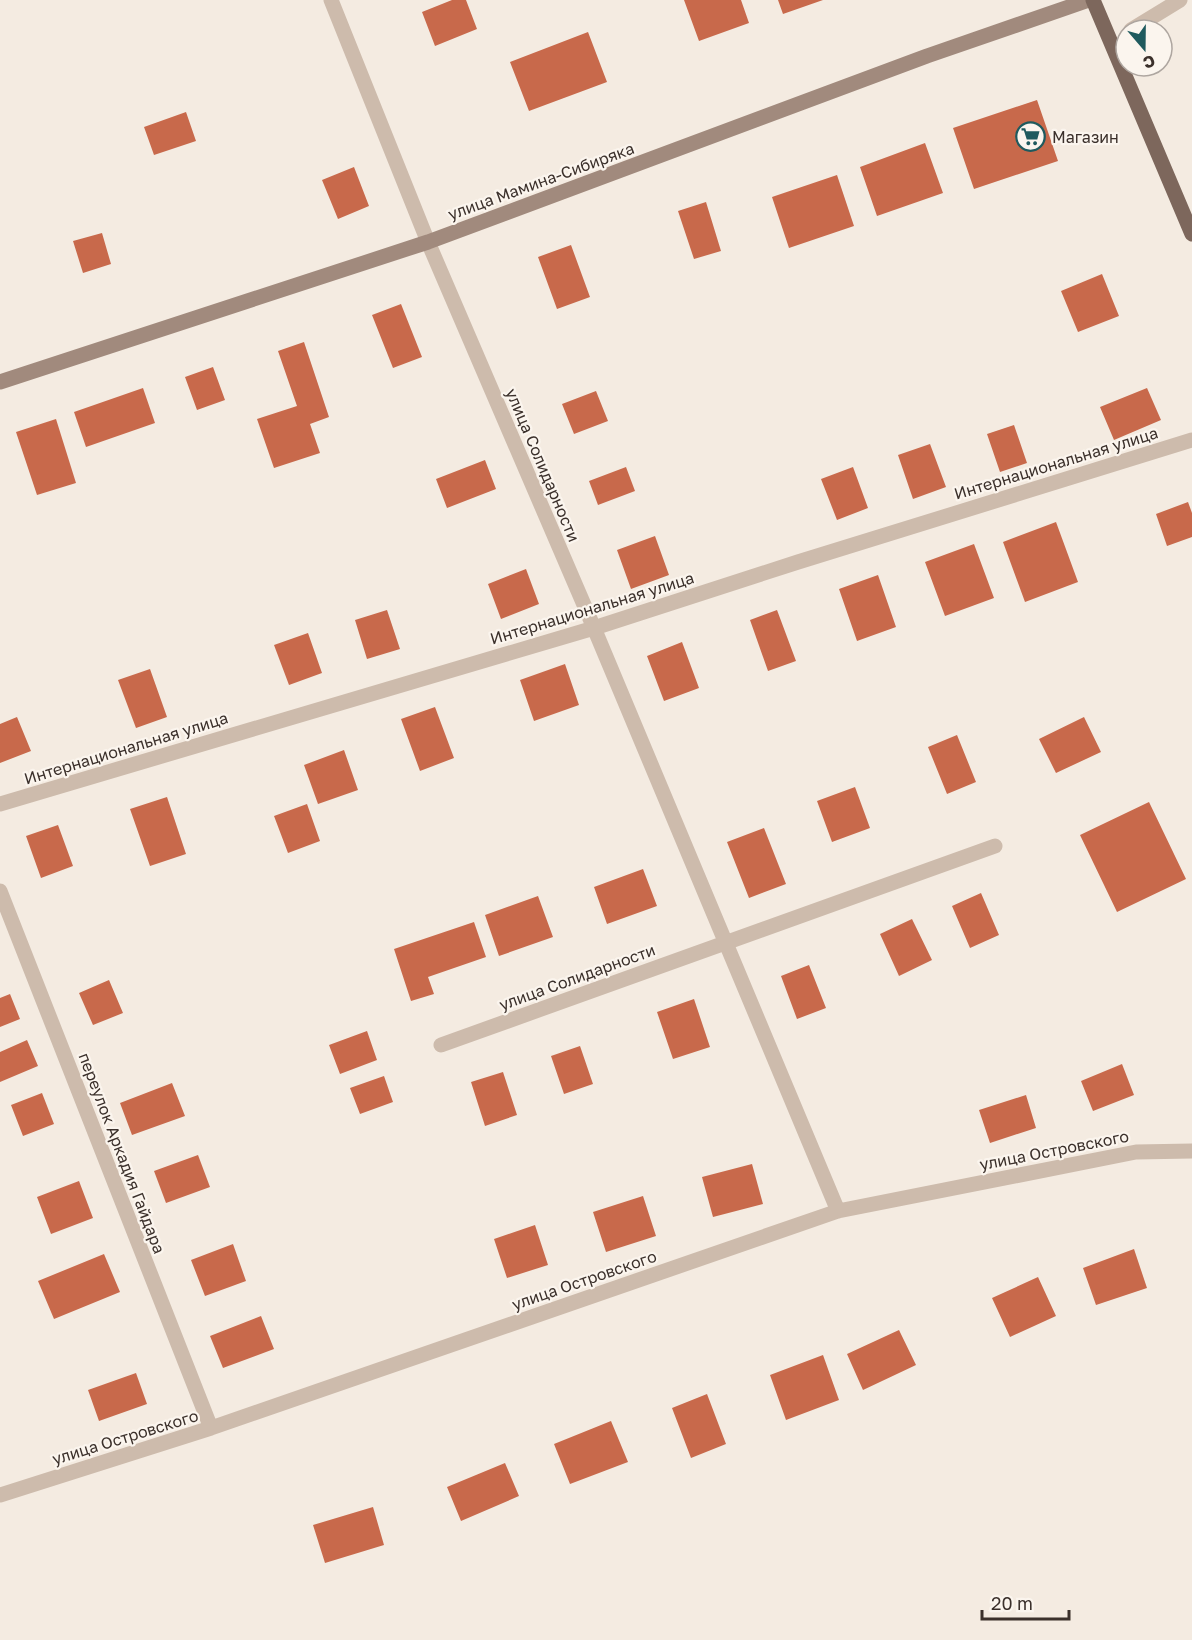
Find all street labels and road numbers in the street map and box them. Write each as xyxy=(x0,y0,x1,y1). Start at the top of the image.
street label: улица Мамина-Сибиряка xyxy=(445,138,637,224)
street label: улица Солидарности xyxy=(502,385,584,545)
street label: Интернациональная улица xyxy=(952,422,1160,504)
street label: Интернациональная улица xyxy=(488,567,696,649)
street label: Интернациональная улица xyxy=(22,707,230,789)
street label: улица Солидарности xyxy=(496,939,658,1015)
street label: переулок Аркадия Гайдара xyxy=(74,1050,170,1256)
street label: улица Островского xyxy=(978,1126,1130,1174)
street label: улица Островского xyxy=(509,1246,659,1314)
street label: улица Островского xyxy=(50,1405,200,1469)

